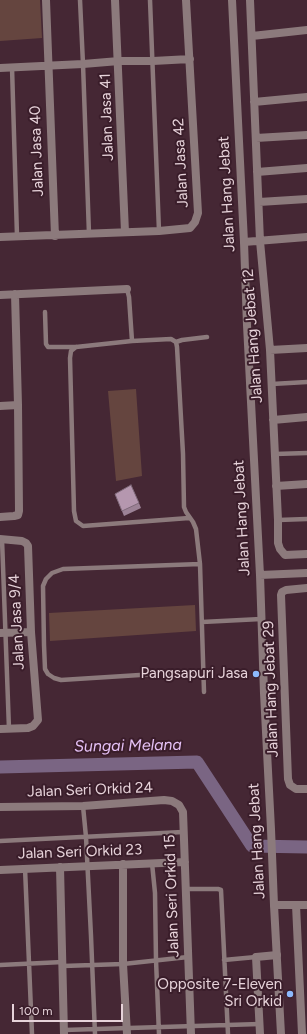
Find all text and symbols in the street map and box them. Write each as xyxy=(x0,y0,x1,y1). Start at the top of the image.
street label: Jalan Jasa 41 xyxy=(96,73,118,161)
street label: Jalan Jasa 40 xyxy=(26,105,48,197)
street label: Jalan Jasa 42 xyxy=(170,118,192,208)
street label: Jalan Hang Jebat xyxy=(215,135,239,253)
street label: Jalan Hang Jebat 12 xyxy=(239,268,267,404)
street label: Jalan Hang Jebat xyxy=(230,459,254,577)
street label: Jalan Jasa 9/4 xyxy=(6,574,28,670)
street label: Jalan Hang Jebat 29 xyxy=(260,620,282,758)
place label: Pangsapuri Jasa xyxy=(140,665,248,683)
marker: Pangsapuri Jasa xyxy=(251,669,261,679)
water label: Sungai Melana xyxy=(74,735,182,757)
street label: Jalan Seri Orkid 24 xyxy=(27,779,153,801)
street label: Jalan Hang Jebat xyxy=(245,782,269,900)
street label: Jalan Seri Orkid 15 xyxy=(161,834,183,958)
street label: Jalan Seri Orkid 23 xyxy=(17,841,143,863)
place label: Opposite 7-Eleven Sri Orkid xyxy=(157,976,282,1011)
marker: Opposite 7-Eleven Sri Orkid xyxy=(285,989,295,999)
scale bar xyxy=(14,996,125,1022)
text: 100 m xyxy=(19,1004,53,1018)

